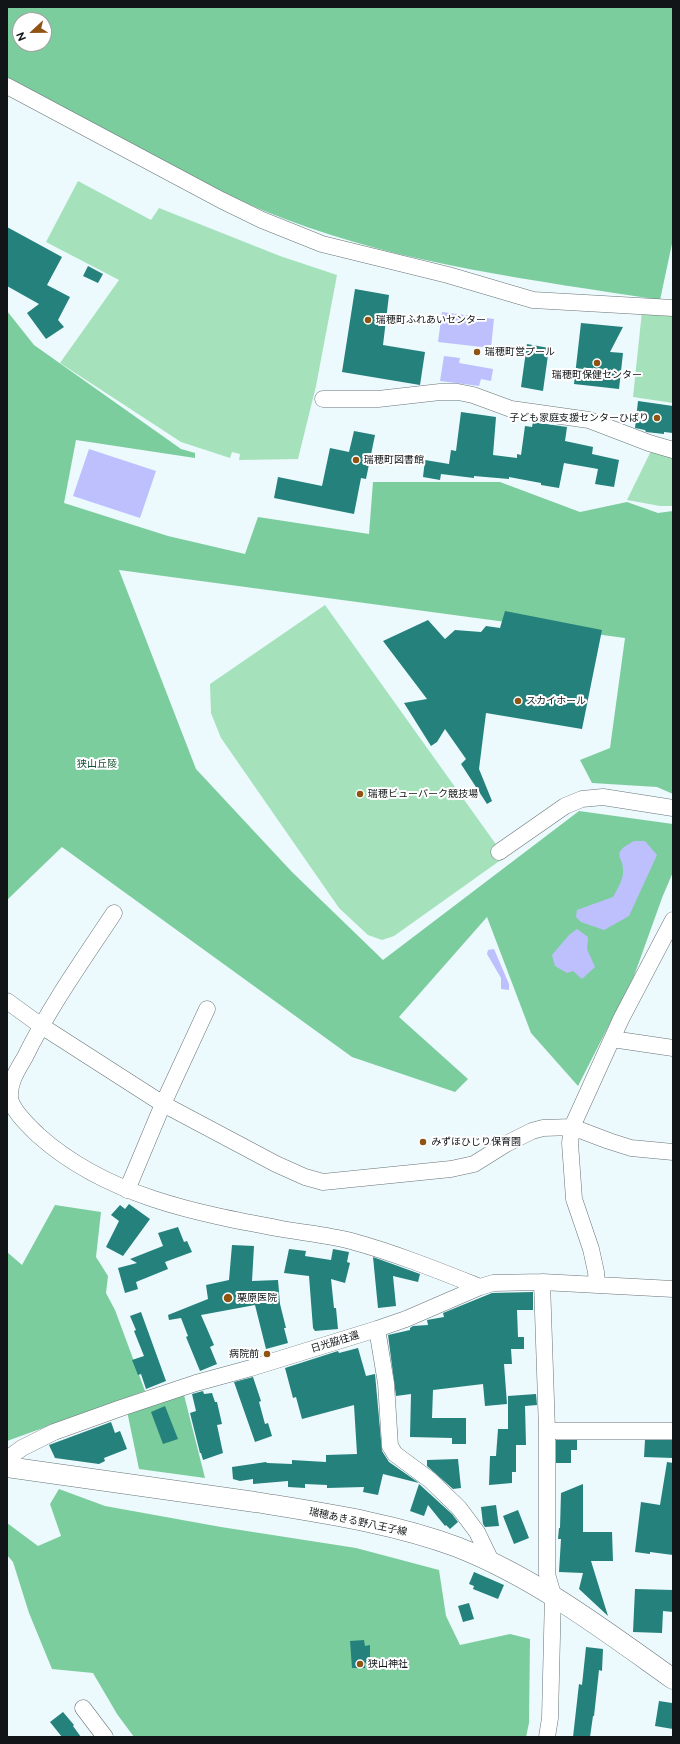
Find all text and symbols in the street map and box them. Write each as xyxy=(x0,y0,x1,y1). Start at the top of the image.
north arrow xyxy=(12,12,52,52)
text: N xyxy=(14,30,29,43)
place label: 瑞穂町ふれあいセンター xyxy=(376,314,486,326)
marker: 瑞穂町ふれあいセンター xyxy=(363,315,373,325)
place label: 瑞穂町営プール xyxy=(485,346,555,358)
marker: 瑞穂町営プール xyxy=(472,347,482,357)
marker: 瑞穂町保健センター xyxy=(592,358,602,368)
place label: 瑞穂町保健センター xyxy=(552,369,642,381)
place label: 子ども家庭支援センターひばり xyxy=(509,412,649,424)
marker: 子ども家庭支援センターひばり xyxy=(652,413,662,423)
place label: 瑞穂町図書館 xyxy=(364,454,424,466)
marker: 瑞穂町図書館 xyxy=(351,455,361,465)
place label: スカイホール xyxy=(526,695,586,707)
marker: スカイホール xyxy=(513,696,523,706)
park label: 狭山丘陵 xyxy=(77,758,117,770)
place label: 瑞穂ビューパーク競技場 xyxy=(368,788,478,800)
marker: 瑞穂ビューパーク競技場 xyxy=(355,789,365,799)
place label: みずほひじり保育園 xyxy=(431,1136,521,1148)
marker: みずほひじり保育園 xyxy=(418,1137,428,1147)
marker: 栗原医院 xyxy=(222,1292,234,1304)
place label: 栗原医院 xyxy=(237,1292,277,1304)
street label: 日光脇往還 xyxy=(309,1329,361,1355)
place label: 病院前 xyxy=(229,1348,259,1360)
marker: 病院前 xyxy=(262,1349,272,1359)
street label: 瑞穂あきる野八王子線 xyxy=(308,1506,408,1538)
place label: 狭山神社 xyxy=(368,1658,408,1670)
marker: 狭山神社 xyxy=(355,1659,365,1669)

